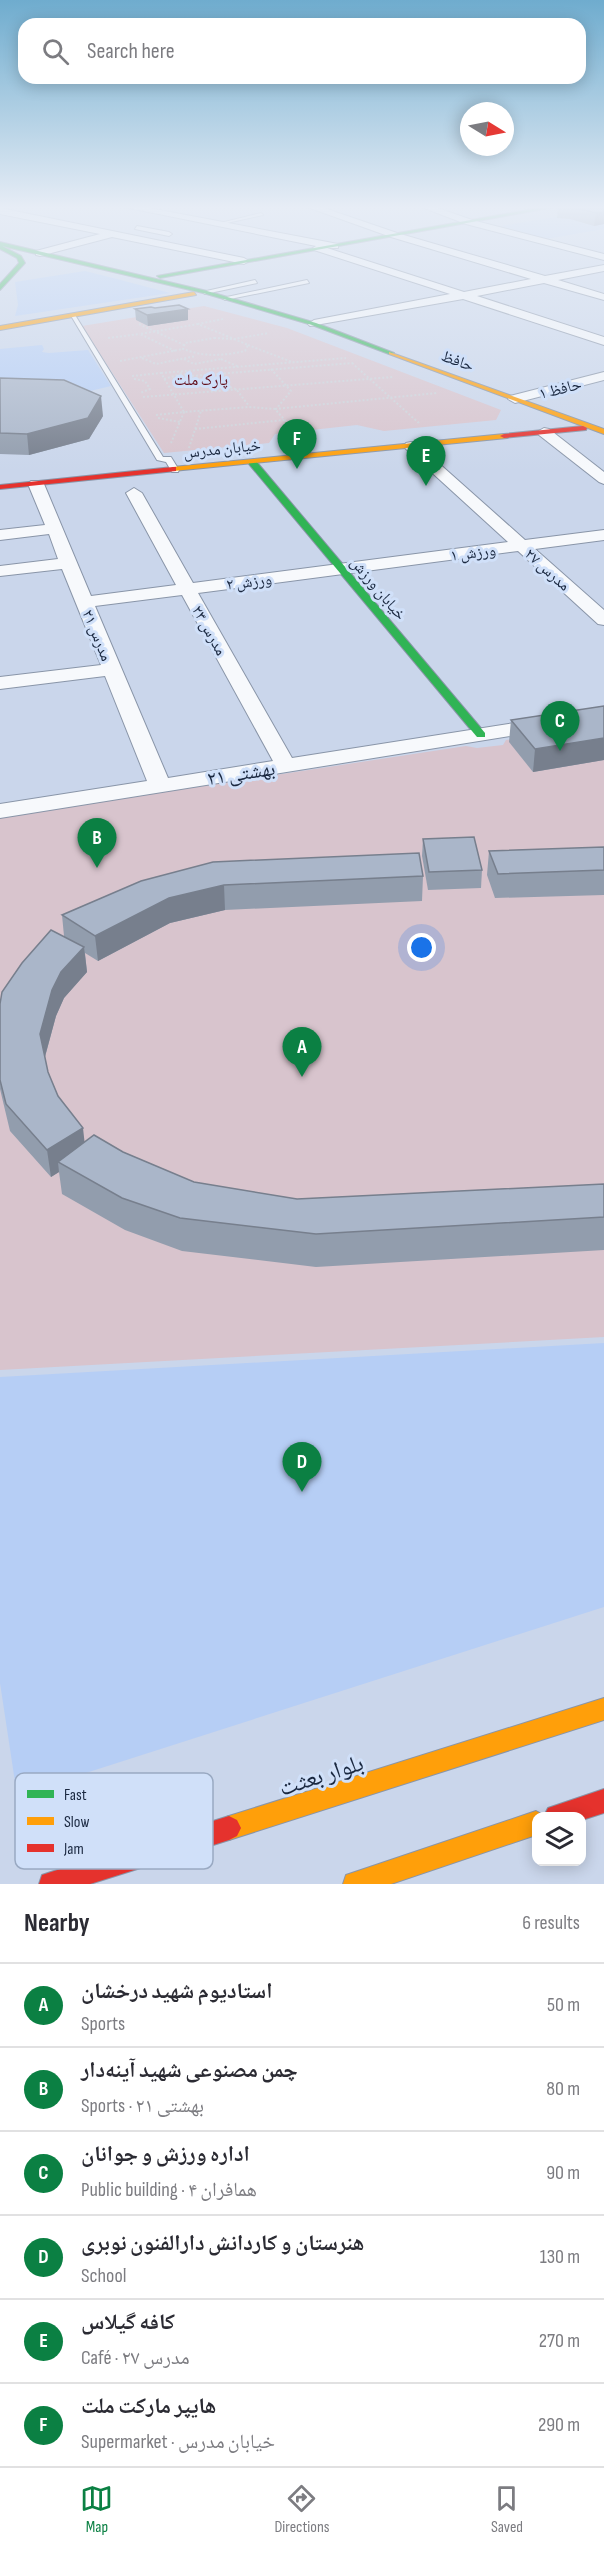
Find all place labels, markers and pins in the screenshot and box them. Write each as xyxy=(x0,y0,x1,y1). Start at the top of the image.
pin: F xyxy=(278,420,316,469)
pin: E xyxy=(406,436,446,486)
pin: C xyxy=(540,702,580,751)
pin: B xyxy=(78,818,116,868)
pin: A xyxy=(282,1028,322,1077)
pin: D xyxy=(282,1442,322,1492)

